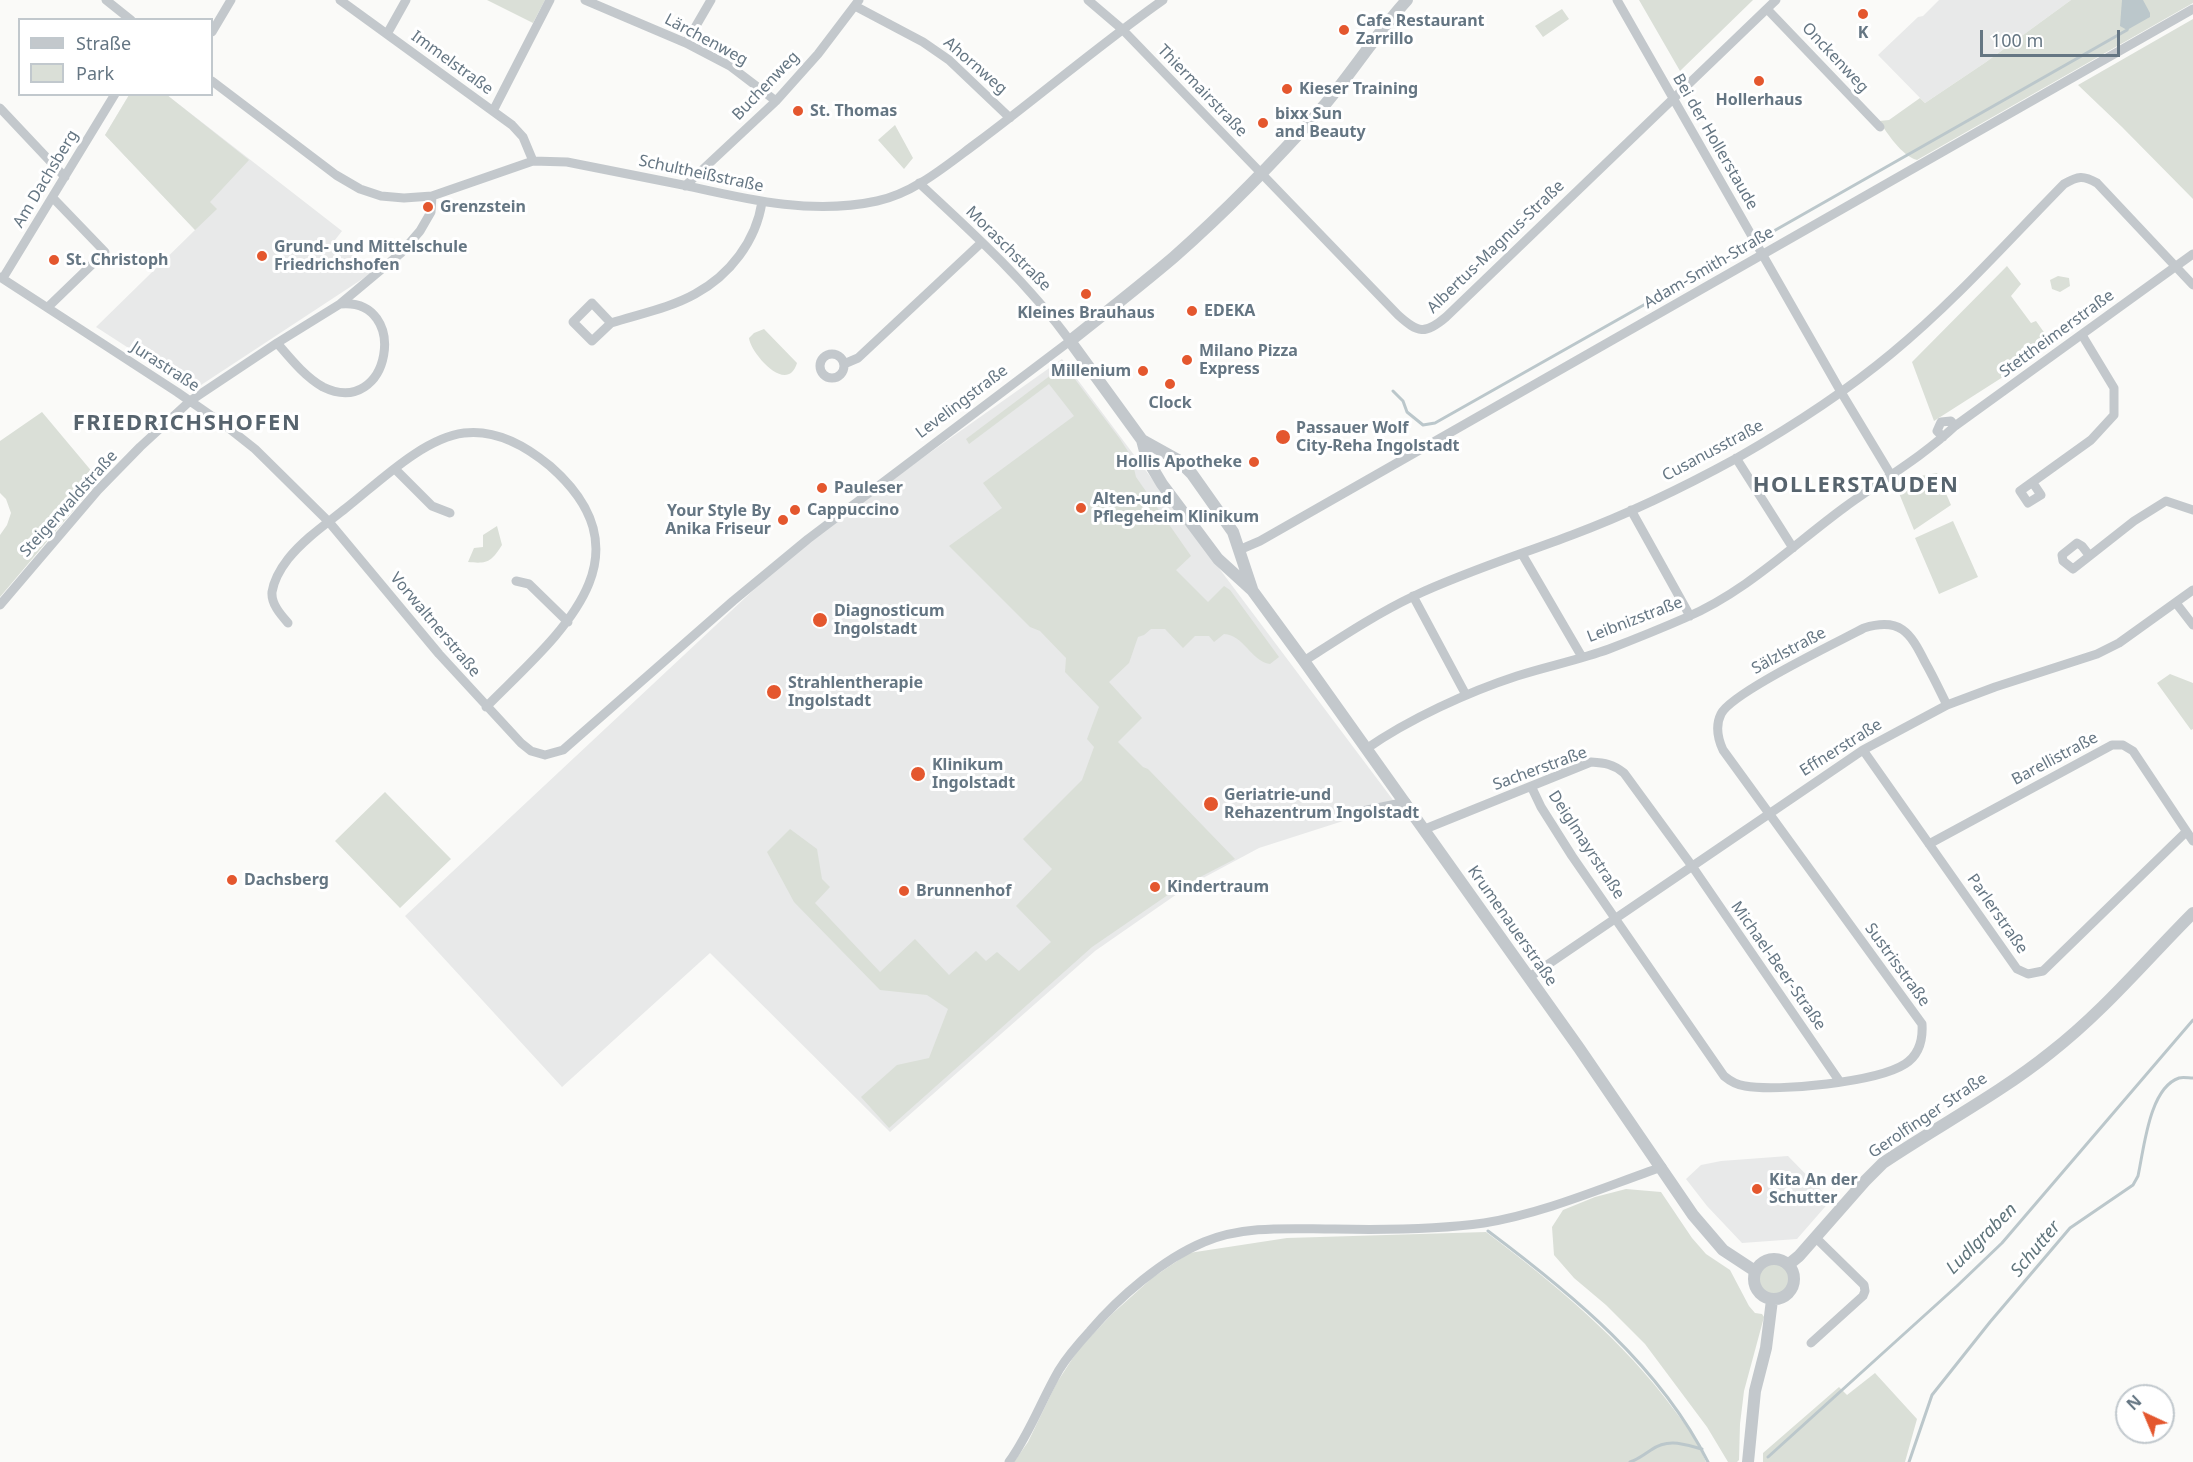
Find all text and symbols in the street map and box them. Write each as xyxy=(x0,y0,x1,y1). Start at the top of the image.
marker: K xyxy=(1856,7,1870,21)
street label: Lärchenweg xyxy=(661,10,751,70)
place label: Cafe Restaurant Zarrillo xyxy=(1356,11,1485,49)
legend xyxy=(18,18,213,96)
scale bar xyxy=(1983,18,2122,56)
street label: Onckenweg xyxy=(1798,19,1872,97)
marker: Cafe Restaurant Zarrillo xyxy=(1337,23,1351,37)
place label: K xyxy=(1858,23,1868,43)
street label: Immelstraße xyxy=(407,27,497,99)
text: 100 m xyxy=(1991,28,2043,52)
text: Straße xyxy=(76,31,131,55)
street label: Ahornweg xyxy=(939,33,1011,99)
street label: Thiermairstraße xyxy=(1153,41,1251,141)
street label: Buchenweg xyxy=(728,48,804,124)
text: Park xyxy=(76,61,114,85)
street label: Bei der Hollerstaude xyxy=(1668,71,1762,213)
marker: Hollerhaus xyxy=(1752,74,1766,88)
place label: Kieser Training xyxy=(1299,79,1418,99)
marker: Kieser Training xyxy=(1280,82,1294,96)
place label: Hollerhaus xyxy=(1716,90,1802,110)
place label: St. Thomas xyxy=(810,101,897,121)
marker: St. Thomas xyxy=(791,104,805,118)
place label: bixx Sun and Beauty xyxy=(1275,104,1366,142)
marker: bixx Sun and Beauty xyxy=(1256,116,1270,130)
street label: Am Dachsberg xyxy=(9,127,83,231)
street label: Schultheißstraße xyxy=(637,151,765,197)
street label: Albertus-Magnus-Straße xyxy=(1423,176,1569,318)
place label: Grenzstein xyxy=(440,197,526,217)
marker: Grenzstein xyxy=(421,200,435,214)
street label: Moraschstraße xyxy=(961,202,1055,296)
street label: Adam-Smith-Straße xyxy=(1641,223,1777,313)
place label: Grund- und Mittelschule Friedrichshofen xyxy=(274,237,467,275)
marker: Grund- und Mittelschule Friedrichshofen xyxy=(255,249,269,263)
place label: St. Christoph xyxy=(66,250,169,270)
marker: St. Christoph xyxy=(47,253,61,267)
street label: Stettheimerstraße xyxy=(1996,286,2118,382)
marker: Kleines Brauhaus xyxy=(1079,287,1093,301)
place label: EDEKA xyxy=(1204,301,1255,321)
place label: Kleines Brauhaus xyxy=(1017,303,1155,323)
marker: EDEKA xyxy=(1185,304,1199,318)
street label: Jurastraße xyxy=(127,338,203,396)
place label: Milano Pizza Express xyxy=(1199,341,1298,379)
marker: Milano Pizza Express xyxy=(1180,353,1194,367)
street label: Levelingstraße xyxy=(912,361,1012,443)
place label: Millenium xyxy=(1051,361,1131,381)
marker: Millenium xyxy=(1136,364,1150,378)
marker: Clock xyxy=(1163,377,1177,391)
place label: Clock xyxy=(1148,393,1192,413)
district label: FRIEDRICHSHOFEN xyxy=(73,411,301,437)
street label: Cusanusstraße xyxy=(1659,416,1767,486)
place label: Passauer Wolf City-Reha Ingolstadt xyxy=(1296,418,1460,456)
marker: Passauer Wolf City-Reha Ingolstadt xyxy=(1274,428,1292,446)
street label: Steigerwaldstraße xyxy=(16,447,122,561)
place label: Hollis Apotheke xyxy=(1116,452,1242,472)
marker: Hollis Apotheke xyxy=(1247,455,1261,469)
district label: HOLLERSTAUDEN xyxy=(1753,473,1959,499)
place label: Pauleser xyxy=(834,478,903,498)
marker: Pauleser xyxy=(815,481,829,495)
place label: Alten-und Pflegeheim Klinikum xyxy=(1093,489,1259,527)
place label: Cappuccino xyxy=(807,500,899,520)
place label: Your Style By Anika Friseur xyxy=(665,501,771,539)
marker: Alten-und Pflegeheim Klinikum xyxy=(1074,501,1088,515)
marker: Cappuccino xyxy=(788,503,802,517)
marker: Your Style By Anika Friseur xyxy=(776,513,790,527)
street label: Vorwaltnerstraße xyxy=(386,569,484,681)
street label: Leibnizstraße xyxy=(1585,593,1685,647)
place label: Diagnosticum Ingolstadt xyxy=(834,601,945,639)
marker: Diagnosticum Ingolstadt xyxy=(811,611,829,629)
street label: Sälzlstraße xyxy=(1749,623,1829,679)
place label: Strahlentherapie Ingolstadt xyxy=(788,673,923,711)
marker: Strahlentherapie Ingolstadt xyxy=(765,683,783,701)
street label: Effnerstraße xyxy=(1796,715,1886,781)
street label: Barellistraße xyxy=(2009,728,2101,790)
street label: Sacherstraße xyxy=(1490,743,1590,795)
place label: Klinikum Ingolstadt xyxy=(932,755,1015,793)
marker: Klinikum Ingolstadt xyxy=(909,765,927,783)
place label: Geriatrie-und Rehazentrum Ingolstadt xyxy=(1224,785,1419,823)
street label: Deiglmayrstraße xyxy=(1544,787,1628,903)
marker: Geriatrie-und Rehazentrum Ingolstadt xyxy=(1202,795,1220,813)
street label: Krumenauerstraße xyxy=(1463,862,1561,990)
place label: Dachsberg xyxy=(244,870,329,890)
street label: Parlerstraße xyxy=(1963,870,2031,958)
marker: Dachsberg xyxy=(225,873,239,887)
place label: Kindertraum xyxy=(1167,877,1269,897)
marker: Kindertraum xyxy=(1148,880,1162,894)
place label: Brunnenhof xyxy=(916,881,1012,901)
marker: Brunnenhof xyxy=(897,884,911,898)
street label: Michael-Beer-Straße xyxy=(1726,898,1830,1034)
street label: Sustrisstraße xyxy=(1860,920,1934,1010)
street label: Gerolfinger Straße xyxy=(1865,1069,1991,1163)
place label: Kita An der Schutter xyxy=(1769,1170,1858,1208)
marker: Kita An der Schutter xyxy=(1750,1182,1764,1196)
water label: Ludlgraben xyxy=(1942,1199,2022,1279)
water label: Schutter xyxy=(2006,1217,2066,1281)
north arrow xyxy=(2115,1384,2175,1444)
text: N xyxy=(2122,1390,2146,1415)

